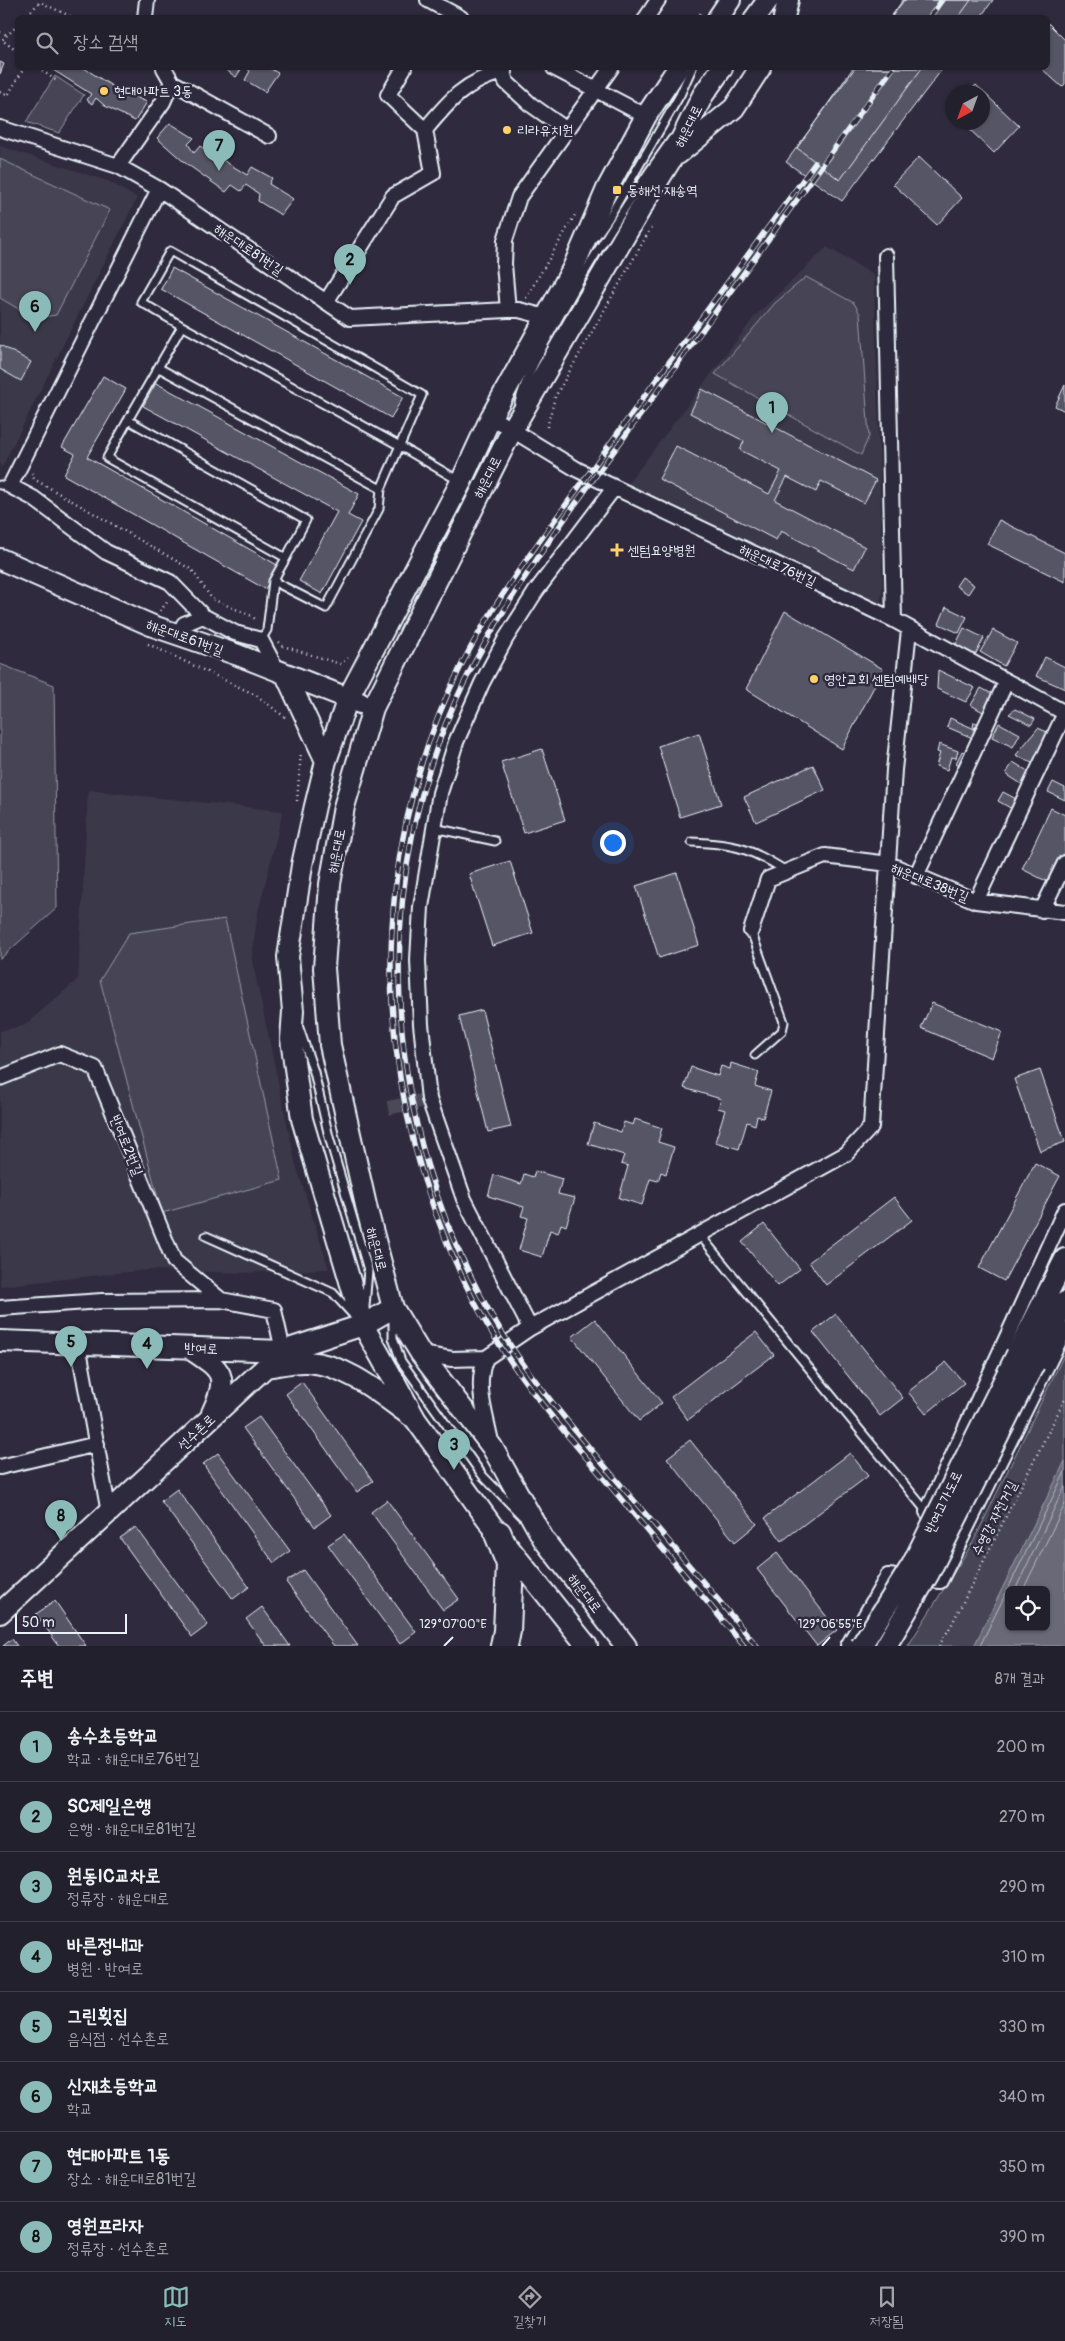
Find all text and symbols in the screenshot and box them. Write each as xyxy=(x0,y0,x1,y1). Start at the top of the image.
search box xyxy=(15,15,1050,70)
icon: search xyxy=(33,29,61,57)
text: 장소 검색 xyxy=(73,30,138,54)
place label: 현대아파트 3동 xyxy=(114,83,192,100)
marker: 현대아파트 3동 xyxy=(98,85,110,97)
north arrow xyxy=(945,85,990,130)
street label: 해운대로 xyxy=(671,102,706,150)
place label: 리라유치원 xyxy=(517,122,573,139)
marker: 리라유치원 xyxy=(501,124,513,136)
pin: 7 xyxy=(203,130,235,171)
place label: 동해선 재송역 xyxy=(627,182,698,199)
marker: 동해선 재송역 xyxy=(611,184,623,196)
street label: 해운대로81번길 xyxy=(211,220,287,279)
pin: 2 xyxy=(334,244,366,285)
pin: 6 xyxy=(19,291,51,332)
pin: 1 xyxy=(756,392,788,433)
street label: 해운대로 xyxy=(470,453,505,501)
street label: 해운대로76번길 xyxy=(737,540,820,591)
place label: 센텀요양병원 xyxy=(628,542,696,559)
marker: 센텀요양병원 xyxy=(610,543,624,557)
street label: 해운대로61번길 xyxy=(144,616,227,660)
place label: 영안교회 센텀예배당 xyxy=(824,671,929,688)
marker: 영안교회 센텀예배당 xyxy=(808,673,820,685)
street label: 해운대로 xyxy=(324,827,349,875)
your location xyxy=(600,830,626,856)
street label: 해운대로38번길 xyxy=(888,859,972,906)
street label: 반여로2번길 xyxy=(107,1112,147,1179)
street label: 해운대로 xyxy=(362,1225,391,1273)
pin: 5 xyxy=(55,1326,87,1367)
pin: 4 xyxy=(131,1328,163,1369)
street label: 반여로 xyxy=(184,1339,218,1358)
street label: 선수촌로 xyxy=(174,1411,219,1454)
pin: 3 xyxy=(438,1429,470,1470)
street label: 반여고가도로 xyxy=(921,1468,966,1536)
street label: 수영강 자전거길 xyxy=(968,1477,1021,1559)
pin: 8 xyxy=(45,1500,77,1541)
street label: 해운대로 xyxy=(564,1570,605,1616)
map controls xyxy=(1005,1586,1050,1631)
button: locate xyxy=(1005,1586,1050,1631)
scale bar xyxy=(15,1611,128,1634)
text: 50 m xyxy=(22,1614,55,1631)
text: 129°07'00"E xyxy=(419,1617,487,1632)
text: 129°06'55"E xyxy=(798,1617,862,1632)
text: 주변 xyxy=(20,1665,54,1692)
text: 8개 결과 xyxy=(995,1669,1045,1689)
text: 송수초등학교 xyxy=(67,1724,159,1748)
text: 1 xyxy=(33,1737,39,1757)
text: 200 m xyxy=(997,1737,1045,1757)
text: 학교 · 해운대로76번길 xyxy=(67,1749,200,1769)
text: SC제일은행 xyxy=(67,1794,151,1818)
text: 2 xyxy=(32,1807,40,1827)
text: 270 m xyxy=(999,1807,1045,1827)
text: 은행 · 해운대로81번길 xyxy=(67,1819,196,1839)
text: 원동IC교차로 xyxy=(67,1864,161,1888)
text: 3 xyxy=(32,1877,40,1897)
text: 290 m xyxy=(999,1877,1045,1897)
text: 정류장 · 해운대로 xyxy=(67,1889,169,1909)
text: 바른정내과 xyxy=(67,1934,143,1958)
text: 4 xyxy=(31,1947,41,1967)
text: 310 m xyxy=(1001,1947,1045,1967)
text: 병원 · 반여로 xyxy=(67,1959,144,1979)
text: 그린횟집 xyxy=(67,2004,128,2028)
text: 5 xyxy=(32,2017,40,2037)
text: 330 m xyxy=(999,2017,1045,2037)
text: 음식점 · 선수촌로 xyxy=(67,2029,169,2049)
text: 신재초등학교 xyxy=(67,2074,159,2098)
text: 6 xyxy=(31,2087,41,2107)
text: 340 m xyxy=(998,2087,1045,2107)
text: 학교 xyxy=(67,2099,93,2119)
text: 현대아파트 1동 xyxy=(67,2144,170,2168)
text: 7 xyxy=(32,2157,40,2177)
text: 350 m xyxy=(999,2157,1045,2177)
text: 장소 · 해운대로81번길 xyxy=(67,2169,196,2189)
text: 영원프라자 xyxy=(67,2214,143,2238)
text: 8 xyxy=(32,2227,40,2247)
text: 390 m xyxy=(999,2227,1045,2247)
text: 정류장 · 선수촌로 xyxy=(67,2239,169,2259)
tab: 지도 xyxy=(162,2283,190,2331)
tab: 길찾기 xyxy=(513,2283,546,2331)
tab: 저장됨 xyxy=(870,2283,903,2331)

